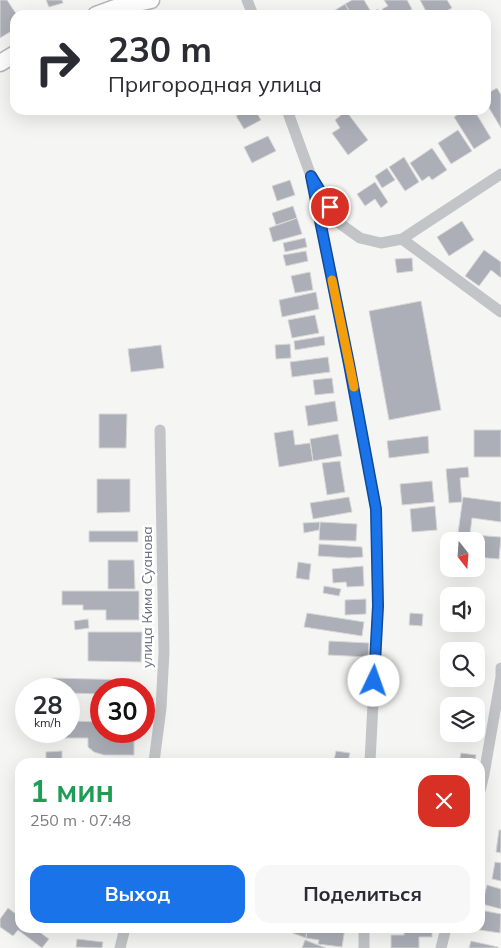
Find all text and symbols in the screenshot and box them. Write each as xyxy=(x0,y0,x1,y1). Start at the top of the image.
text: 230 m xyxy=(108,27,212,71)
icon: right xyxy=(25,30,90,95)
text: Пригородная улица xyxy=(108,70,322,98)
pin xyxy=(309,186,351,228)
icon: arrive xyxy=(316,193,344,221)
street label: улица Кима Суанова xyxy=(138,526,156,668)
north arrow xyxy=(440,532,485,578)
map controls xyxy=(440,532,485,742)
button: sound xyxy=(440,587,485,632)
button: search xyxy=(440,642,485,687)
position arrow xyxy=(347,654,399,706)
speed limit sign: 30 xyxy=(90,678,155,743)
text: 28 xyxy=(32,689,63,720)
button: layers xyxy=(440,697,485,742)
text: km/h xyxy=(34,715,61,730)
text: 1 мин xyxy=(30,772,114,810)
button: close xyxy=(418,775,470,827)
text: 250 m · 07:48 xyxy=(30,810,131,830)
button: Выход xyxy=(30,865,245,923)
button: Поделиться xyxy=(255,865,470,923)

